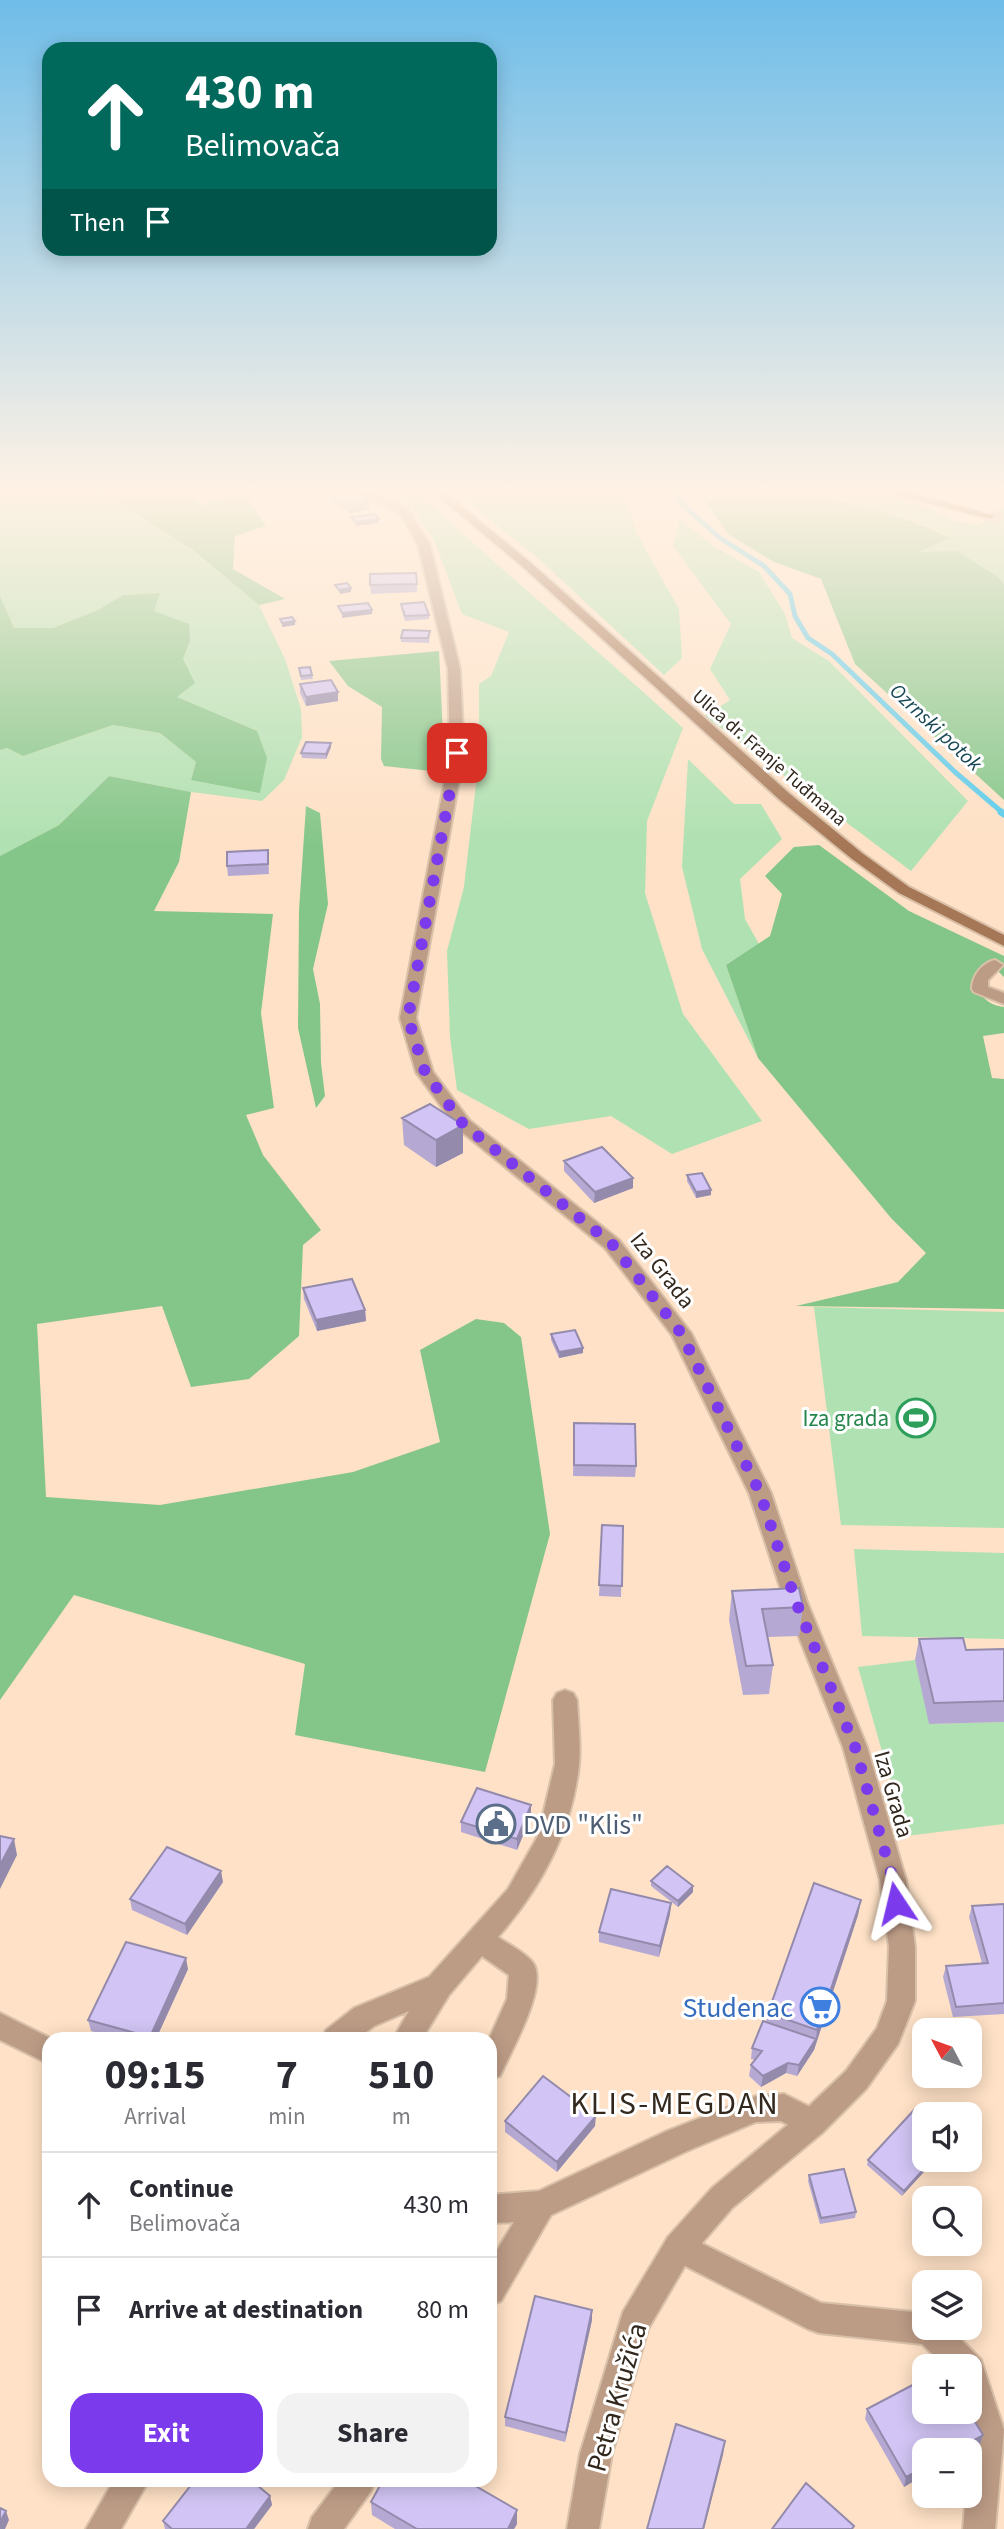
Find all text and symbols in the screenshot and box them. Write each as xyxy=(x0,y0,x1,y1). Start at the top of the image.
text: 430 m xyxy=(185,58,314,128)
icon: ahead xyxy=(70,70,161,161)
text: Belimovača xyxy=(185,123,340,169)
icon: arrive xyxy=(139,203,177,241)
text: Then xyxy=(70,204,125,241)
water label: Ozrnski potok xyxy=(883,676,990,779)
street label: Ulica dr. Franje Tuđmana xyxy=(686,683,852,833)
pin xyxy=(427,723,487,783)
icon: arrive xyxy=(438,734,476,772)
street label: Iza Grada xyxy=(622,1225,703,1316)
sports icon: Iza grada xyxy=(895,1397,937,1439)
place label: Iza grada xyxy=(803,1402,889,1435)
street label: Iza Grada xyxy=(865,1747,922,1841)
public building icon: DVD "Klis" xyxy=(475,1803,517,1845)
place label: DVD "Klis" xyxy=(523,1805,643,1845)
position arrow xyxy=(859,1866,933,1940)
supermarket icon: Studenac xyxy=(799,1986,841,2028)
place label: Studenac xyxy=(682,1988,793,2028)
north arrow xyxy=(912,2018,982,2088)
map controls xyxy=(912,2018,982,2508)
text: 09:15 xyxy=(104,2045,206,2105)
text: 7 xyxy=(276,2045,298,2105)
text: 510 xyxy=(368,2045,435,2105)
district label: KLIS-MEGDAN xyxy=(570,2081,780,2127)
text: Arrival xyxy=(124,2100,186,2133)
text: min xyxy=(268,2100,306,2133)
text: m xyxy=(392,2100,411,2133)
button: sound xyxy=(912,2102,982,2172)
text: Continue xyxy=(129,2170,234,2207)
icon: ahead xyxy=(70,2186,108,2224)
text: 430 m xyxy=(403,2186,469,2223)
button: search xyxy=(912,2186,982,2256)
text: Belimovača xyxy=(129,2207,241,2240)
button: layers xyxy=(912,2270,982,2340)
icon: arrive xyxy=(70,2291,108,2329)
text: Arrive at destination xyxy=(129,2291,363,2328)
text: 80 m xyxy=(416,2291,469,2328)
street label: Petra Kružića xyxy=(577,2318,657,2477)
button: + xyxy=(912,2354,982,2424)
button: Exit xyxy=(70,2393,263,2473)
button: Share xyxy=(277,2393,469,2473)
button: − xyxy=(912,2438,982,2508)

